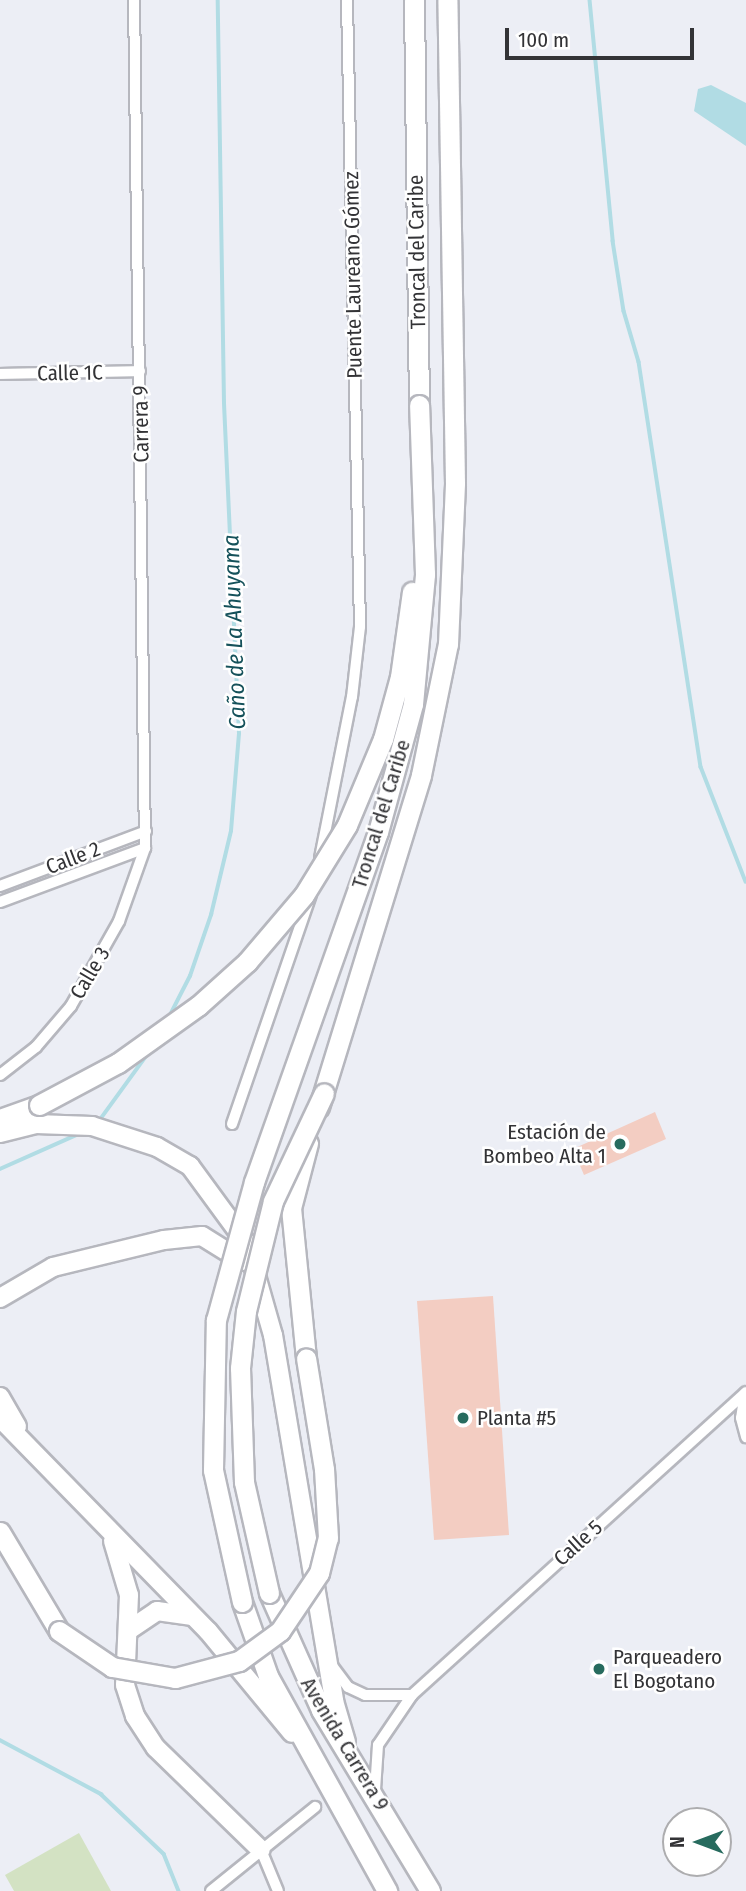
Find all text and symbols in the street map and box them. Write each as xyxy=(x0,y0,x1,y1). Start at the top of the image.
scale bar xyxy=(508,14,697,58)
text: 100 m xyxy=(518,27,569,53)
street label: Puente Laureano Gómez xyxy=(339,171,367,379)
street label: Troncal del Caribe xyxy=(403,175,431,329)
street label: Calle 1C xyxy=(37,360,103,386)
street label: Carrera 9 xyxy=(128,385,154,463)
water label: Caño de La Ahuyama xyxy=(217,534,251,730)
street label: Troncal del Caribe xyxy=(346,737,416,891)
street label: Calle 2 xyxy=(42,836,104,880)
street label: Calle 3 xyxy=(65,942,115,1004)
place label: Estación de Bombeo Alta 1 xyxy=(483,1119,606,1169)
marker: Estación de Bombeo Alta 1 xyxy=(612,1136,628,1152)
place label: Planta #5 xyxy=(477,1405,556,1431)
marker: Planta #5 xyxy=(455,1410,471,1426)
street label: Calle 5 xyxy=(549,1515,607,1571)
place label: Parqueadero El Bogotano xyxy=(613,1644,722,1694)
marker: Parqueadero El Bogotano xyxy=(591,1661,607,1677)
street label: Avenida Carrera 9 xyxy=(295,1673,395,1815)
north arrow xyxy=(662,1807,732,1877)
text: N xyxy=(666,1836,689,1848)

